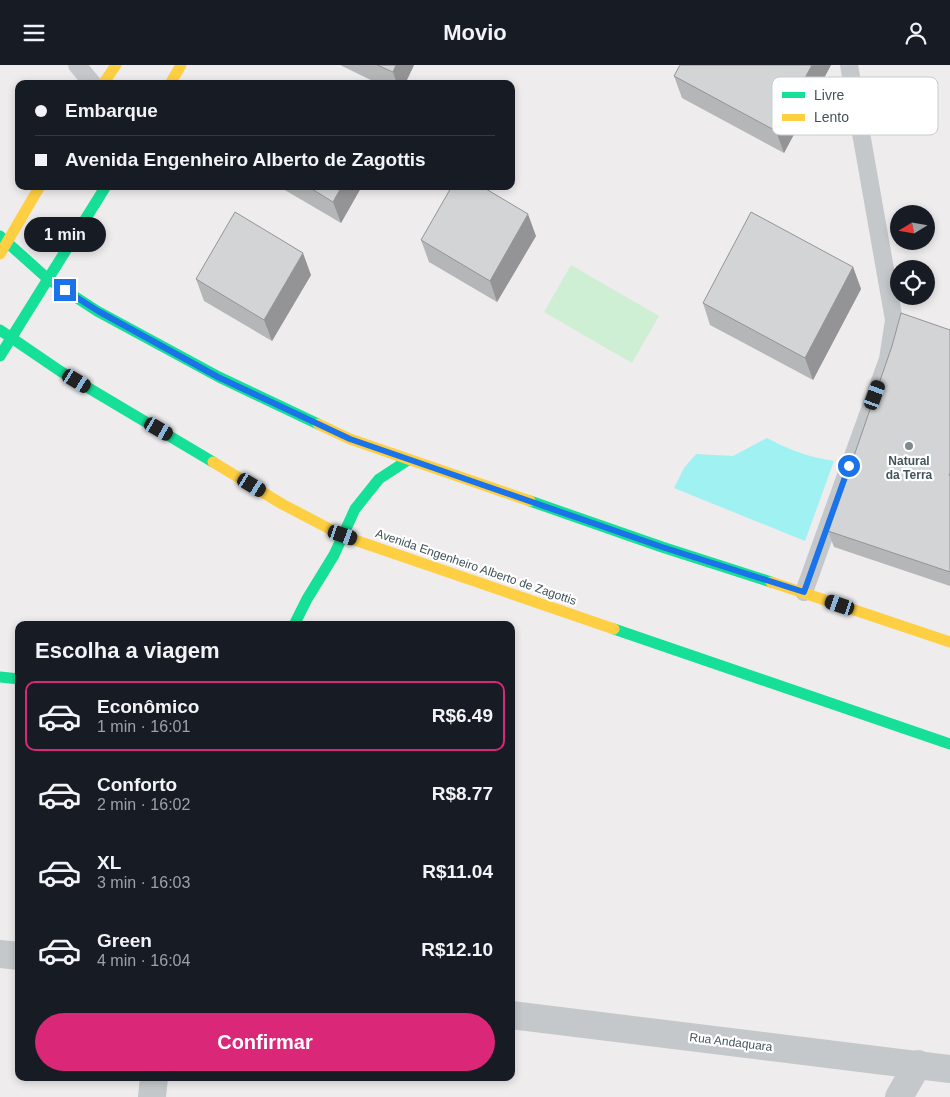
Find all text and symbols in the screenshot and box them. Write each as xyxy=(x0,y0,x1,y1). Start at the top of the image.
icon: menu xyxy=(20,19,48,47)
icon: person xyxy=(902,19,930,47)
text: Movio xyxy=(443,20,507,45)
legend xyxy=(772,77,938,135)
text: Livre xyxy=(814,87,845,103)
text: Embarque xyxy=(65,100,158,121)
text: Lento xyxy=(814,109,849,125)
text: Avenida Engenheiro Alberto de Zagottis xyxy=(65,149,426,170)
north arrow xyxy=(890,205,935,250)
map controls xyxy=(890,205,935,305)
callout: 1 min xyxy=(24,217,106,253)
text: 1 min xyxy=(44,226,86,243)
button: locate xyxy=(890,260,935,305)
route end xyxy=(54,279,76,301)
car xyxy=(60,367,93,395)
car xyxy=(862,378,887,412)
car xyxy=(142,415,175,443)
marker: Natural da Terra xyxy=(903,440,915,452)
place label: Natural da Terra xyxy=(886,454,933,482)
route start xyxy=(838,455,860,477)
car xyxy=(235,471,268,499)
car xyxy=(326,523,359,547)
street label: Avenida Engenheiro Alberto de Zagottis xyxy=(374,526,578,608)
car xyxy=(823,593,856,617)
text: Escolha a viagem xyxy=(35,638,220,663)
icon: car xyxy=(37,694,82,739)
text: Econômico xyxy=(97,696,199,717)
text: R$6.49 xyxy=(432,705,493,726)
text: 1 min · 16:01 xyxy=(97,718,190,735)
icon: car xyxy=(37,772,82,817)
text: Conforto xyxy=(97,774,177,795)
text: R$8.77 xyxy=(432,783,493,804)
text: 2 min · 16:02 xyxy=(97,796,190,813)
icon: car xyxy=(37,850,82,895)
text: XL xyxy=(97,852,121,873)
text: R$11.04 xyxy=(422,861,493,882)
text: 3 min · 16:03 xyxy=(97,874,190,891)
icon: car xyxy=(37,928,82,973)
text: Green xyxy=(97,930,152,951)
text: R$12.10 xyxy=(421,939,493,960)
text: 4 min · 16:04 xyxy=(97,952,190,969)
button: Confirmar xyxy=(35,1013,495,1071)
street label: Rua Andaquara xyxy=(689,1030,774,1054)

